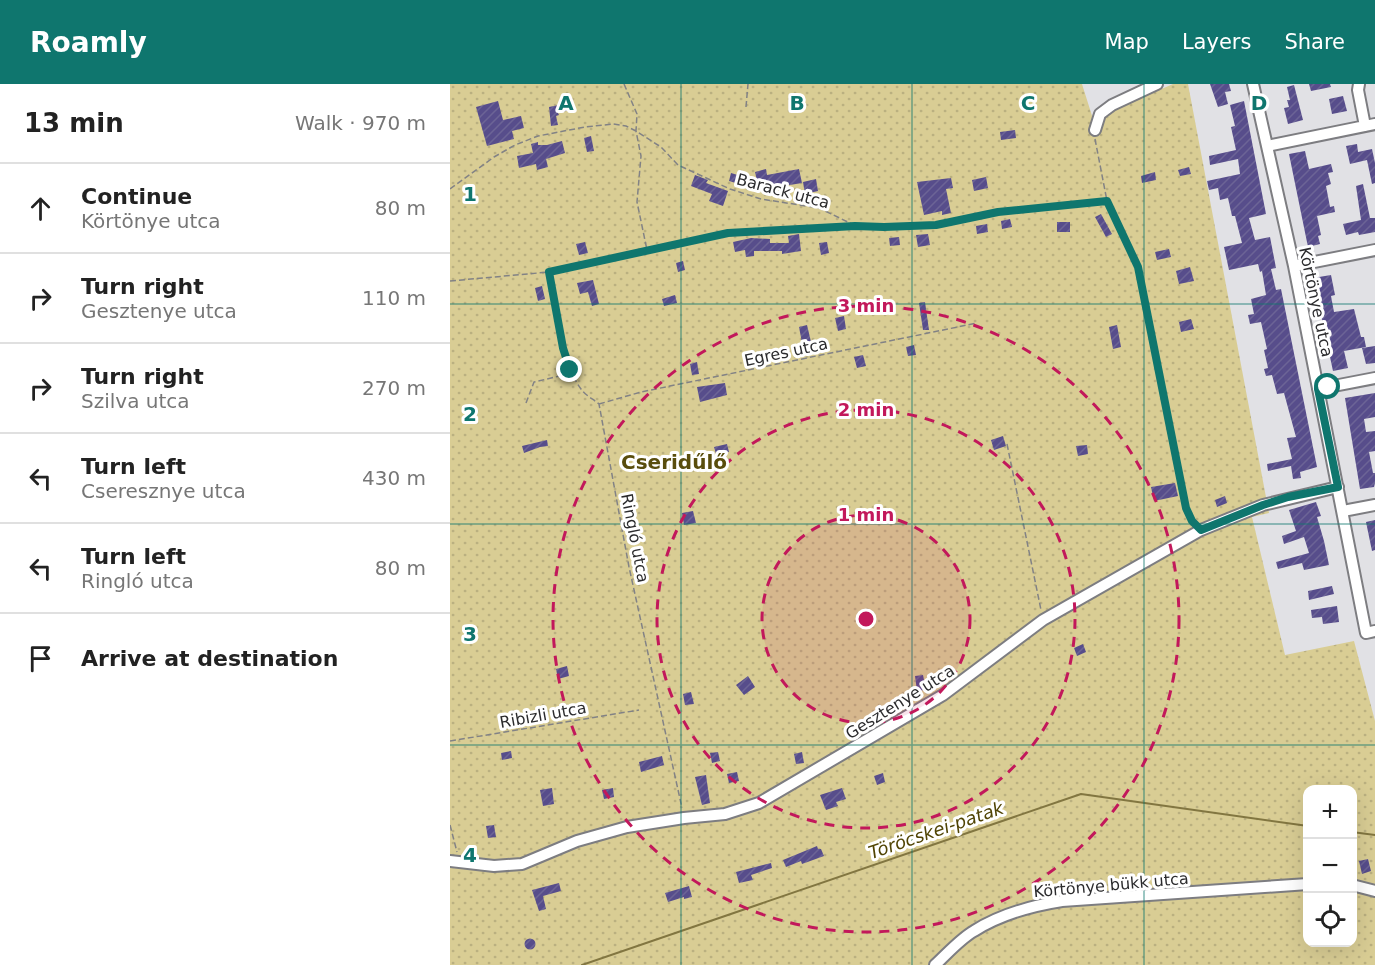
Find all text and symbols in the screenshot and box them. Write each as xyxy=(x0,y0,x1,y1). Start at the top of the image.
text: Roamly xyxy=(30,26,147,59)
text: Map xyxy=(1105,30,1149,54)
text: Layers xyxy=(1182,30,1251,54)
text: Share xyxy=(1284,30,1345,54)
text: A xyxy=(558,91,574,115)
text: B xyxy=(789,91,805,115)
text: C xyxy=(1021,91,1035,115)
text: D xyxy=(1251,91,1267,115)
text: 13 min xyxy=(24,108,124,138)
text: Walk · 970 m xyxy=(295,111,426,135)
street label: Barack utca xyxy=(735,169,831,213)
text: 1 xyxy=(463,182,477,206)
text: Continue xyxy=(81,184,192,209)
icon: ahead xyxy=(24,192,57,225)
text: 80 m xyxy=(375,196,426,220)
text: Körtönye utca xyxy=(81,209,221,233)
street label: Körtönye utca xyxy=(1295,245,1337,359)
text: Turn right xyxy=(81,274,204,299)
icon: right xyxy=(24,282,57,315)
text: 110 m xyxy=(362,286,426,310)
text: 3 min xyxy=(838,295,894,316)
text: Gesztenye utca xyxy=(81,299,237,323)
street label: Egres utca xyxy=(743,334,829,370)
route end xyxy=(556,356,582,382)
text: Turn right xyxy=(81,364,204,389)
icon: right xyxy=(24,372,57,405)
route start xyxy=(1314,373,1340,399)
text: 270 m xyxy=(362,376,426,400)
text: Szilva utca xyxy=(81,389,190,413)
text: 2 min xyxy=(838,399,894,420)
text: 2 xyxy=(463,402,477,426)
district label: Cseridűlő xyxy=(621,450,727,474)
text: Turn left xyxy=(81,454,186,479)
icon: left xyxy=(24,462,57,495)
text: 430 m xyxy=(362,466,426,490)
text: Cseresznye utca xyxy=(81,479,246,503)
street label: Ringló utca xyxy=(617,492,653,584)
text: 1 min xyxy=(838,504,894,525)
text: Turn left xyxy=(81,544,186,569)
icon: left xyxy=(24,552,57,585)
text: 80 m xyxy=(375,556,426,580)
text: Ringló utca xyxy=(81,569,194,593)
centre of rings xyxy=(856,609,876,629)
text: 3 xyxy=(463,622,477,646)
icon: arrive xyxy=(24,642,57,675)
text: Arrive at destination xyxy=(81,646,338,671)
street label: Gesztenye utca xyxy=(842,661,958,743)
street label: Ribizli utca xyxy=(498,698,588,732)
map controls xyxy=(1303,785,1357,947)
button: + xyxy=(1303,785,1357,839)
water label: Töröcskei-patak xyxy=(866,797,1008,863)
button: − xyxy=(1303,839,1357,893)
text: 4 xyxy=(463,843,477,867)
street label: Körtönye bükk utca xyxy=(1033,869,1189,901)
button: locate xyxy=(1303,893,1357,947)

